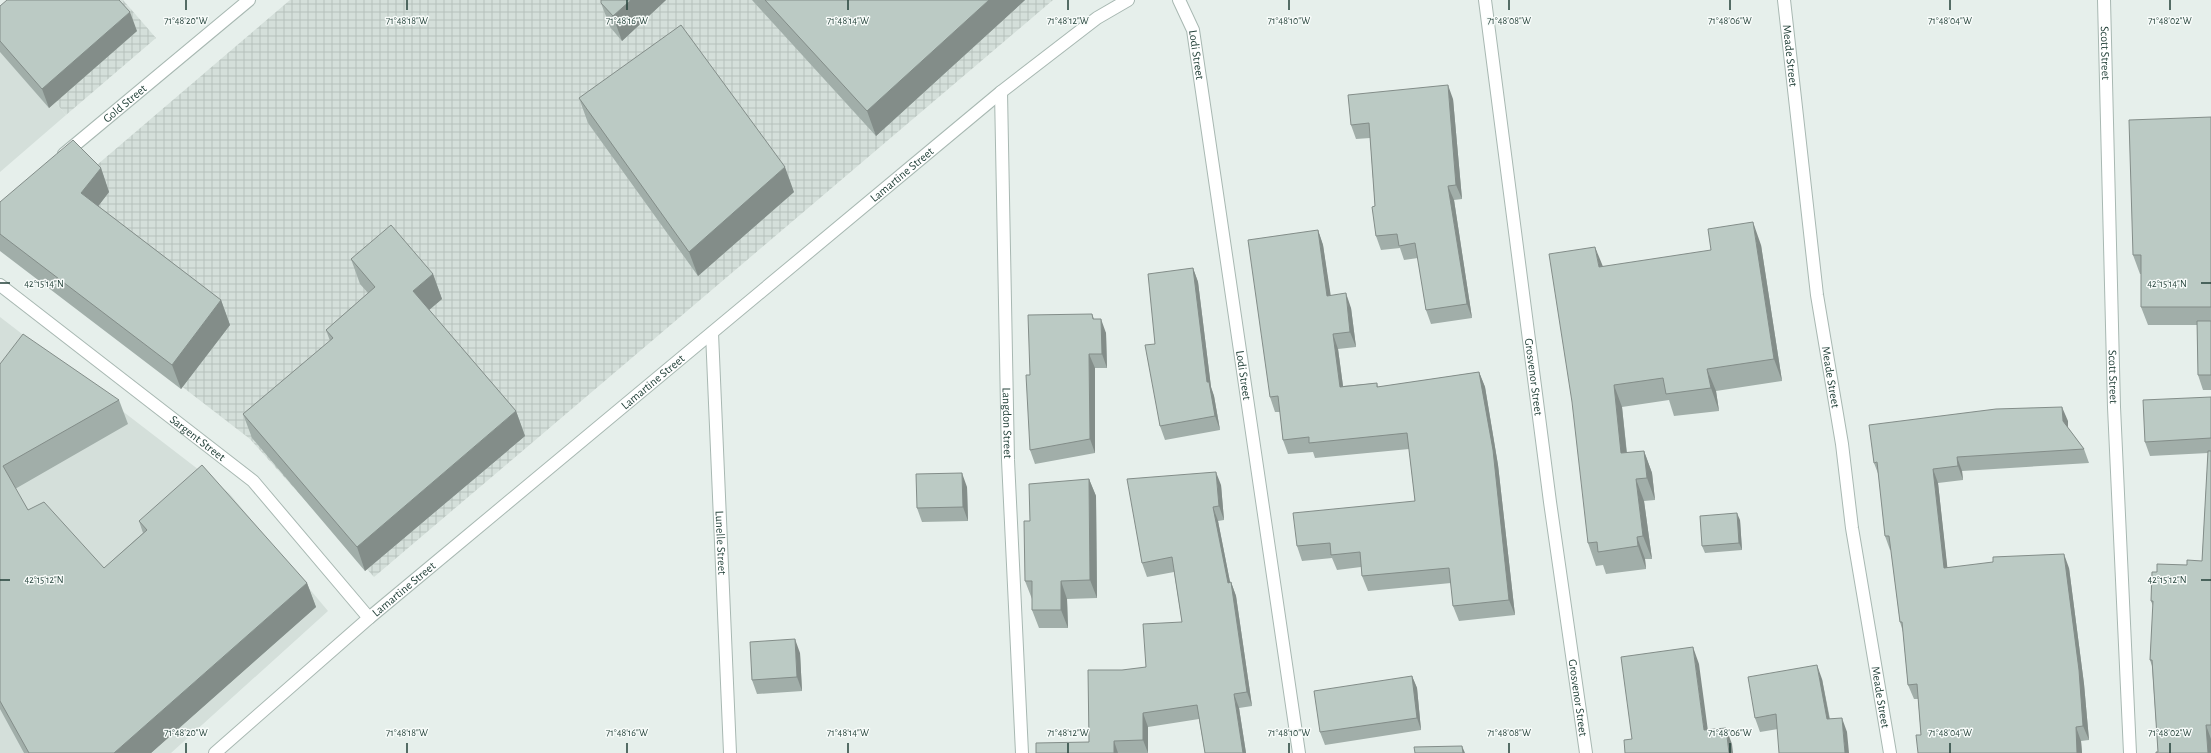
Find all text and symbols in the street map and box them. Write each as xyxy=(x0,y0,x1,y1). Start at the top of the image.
text: 71°48'20"W xyxy=(164,16,208,26)
text: 71°48'18"W xyxy=(386,16,428,26)
text: 71°48'16"W xyxy=(606,16,648,26)
text: 71°48'14"W xyxy=(827,16,869,26)
text: 71°48'12"W xyxy=(1047,16,1089,26)
text: 71°48'10"W xyxy=(1268,16,1310,26)
text: 71°48'08"W xyxy=(1487,16,1531,26)
text: 71°48'06"W xyxy=(1708,16,1752,26)
text: 71°48'04"W xyxy=(1928,16,1972,26)
text: 71°48'02"W xyxy=(2148,16,2192,26)
street label: Meade Street xyxy=(1781,24,1800,87)
street label: Scott Street xyxy=(2099,26,2112,80)
street label: Lodi Street xyxy=(1187,29,1206,80)
street label: Gold Street xyxy=(101,82,149,125)
street label: Lamartine Street xyxy=(868,145,936,204)
text: 42°15'14"N xyxy=(24,279,64,289)
text: 42°15'14"N xyxy=(2147,279,2187,289)
street label: Grosvenor Street xyxy=(1523,337,1545,416)
street label: Meade Street xyxy=(1820,345,1842,409)
street label: Lodi Street xyxy=(1234,350,1253,401)
street label: Scott Street xyxy=(2107,350,2120,404)
street label: Lamartine Street xyxy=(619,352,687,411)
street label: Langdon Street xyxy=(1001,387,1014,459)
street label: Sargent Street xyxy=(168,413,228,463)
street label: Lunelle Street xyxy=(714,510,728,575)
street label: Lamartine Street xyxy=(370,559,438,619)
text: 42°15'12"N xyxy=(24,575,64,585)
text: 42°15'12"N xyxy=(2147,575,2187,585)
street label: Grosvenor Street xyxy=(1567,658,1590,737)
street label: Meade Street xyxy=(1869,665,1892,729)
text: 71°48'20"W xyxy=(164,728,208,738)
text: 71°48'18"W xyxy=(386,728,428,738)
text: 71°48'16"W xyxy=(606,728,648,738)
text: 71°48'14"W xyxy=(827,728,869,738)
text: 71°48'12"W xyxy=(1047,728,1089,738)
text: 71°48'10"W xyxy=(1268,728,1310,738)
text: 71°48'08"W xyxy=(1487,728,1531,738)
text: 71°48'06"W xyxy=(1708,728,1752,738)
text: 71°48'04"W xyxy=(1928,728,1972,738)
text: 71°48'02"W xyxy=(2148,728,2192,738)

